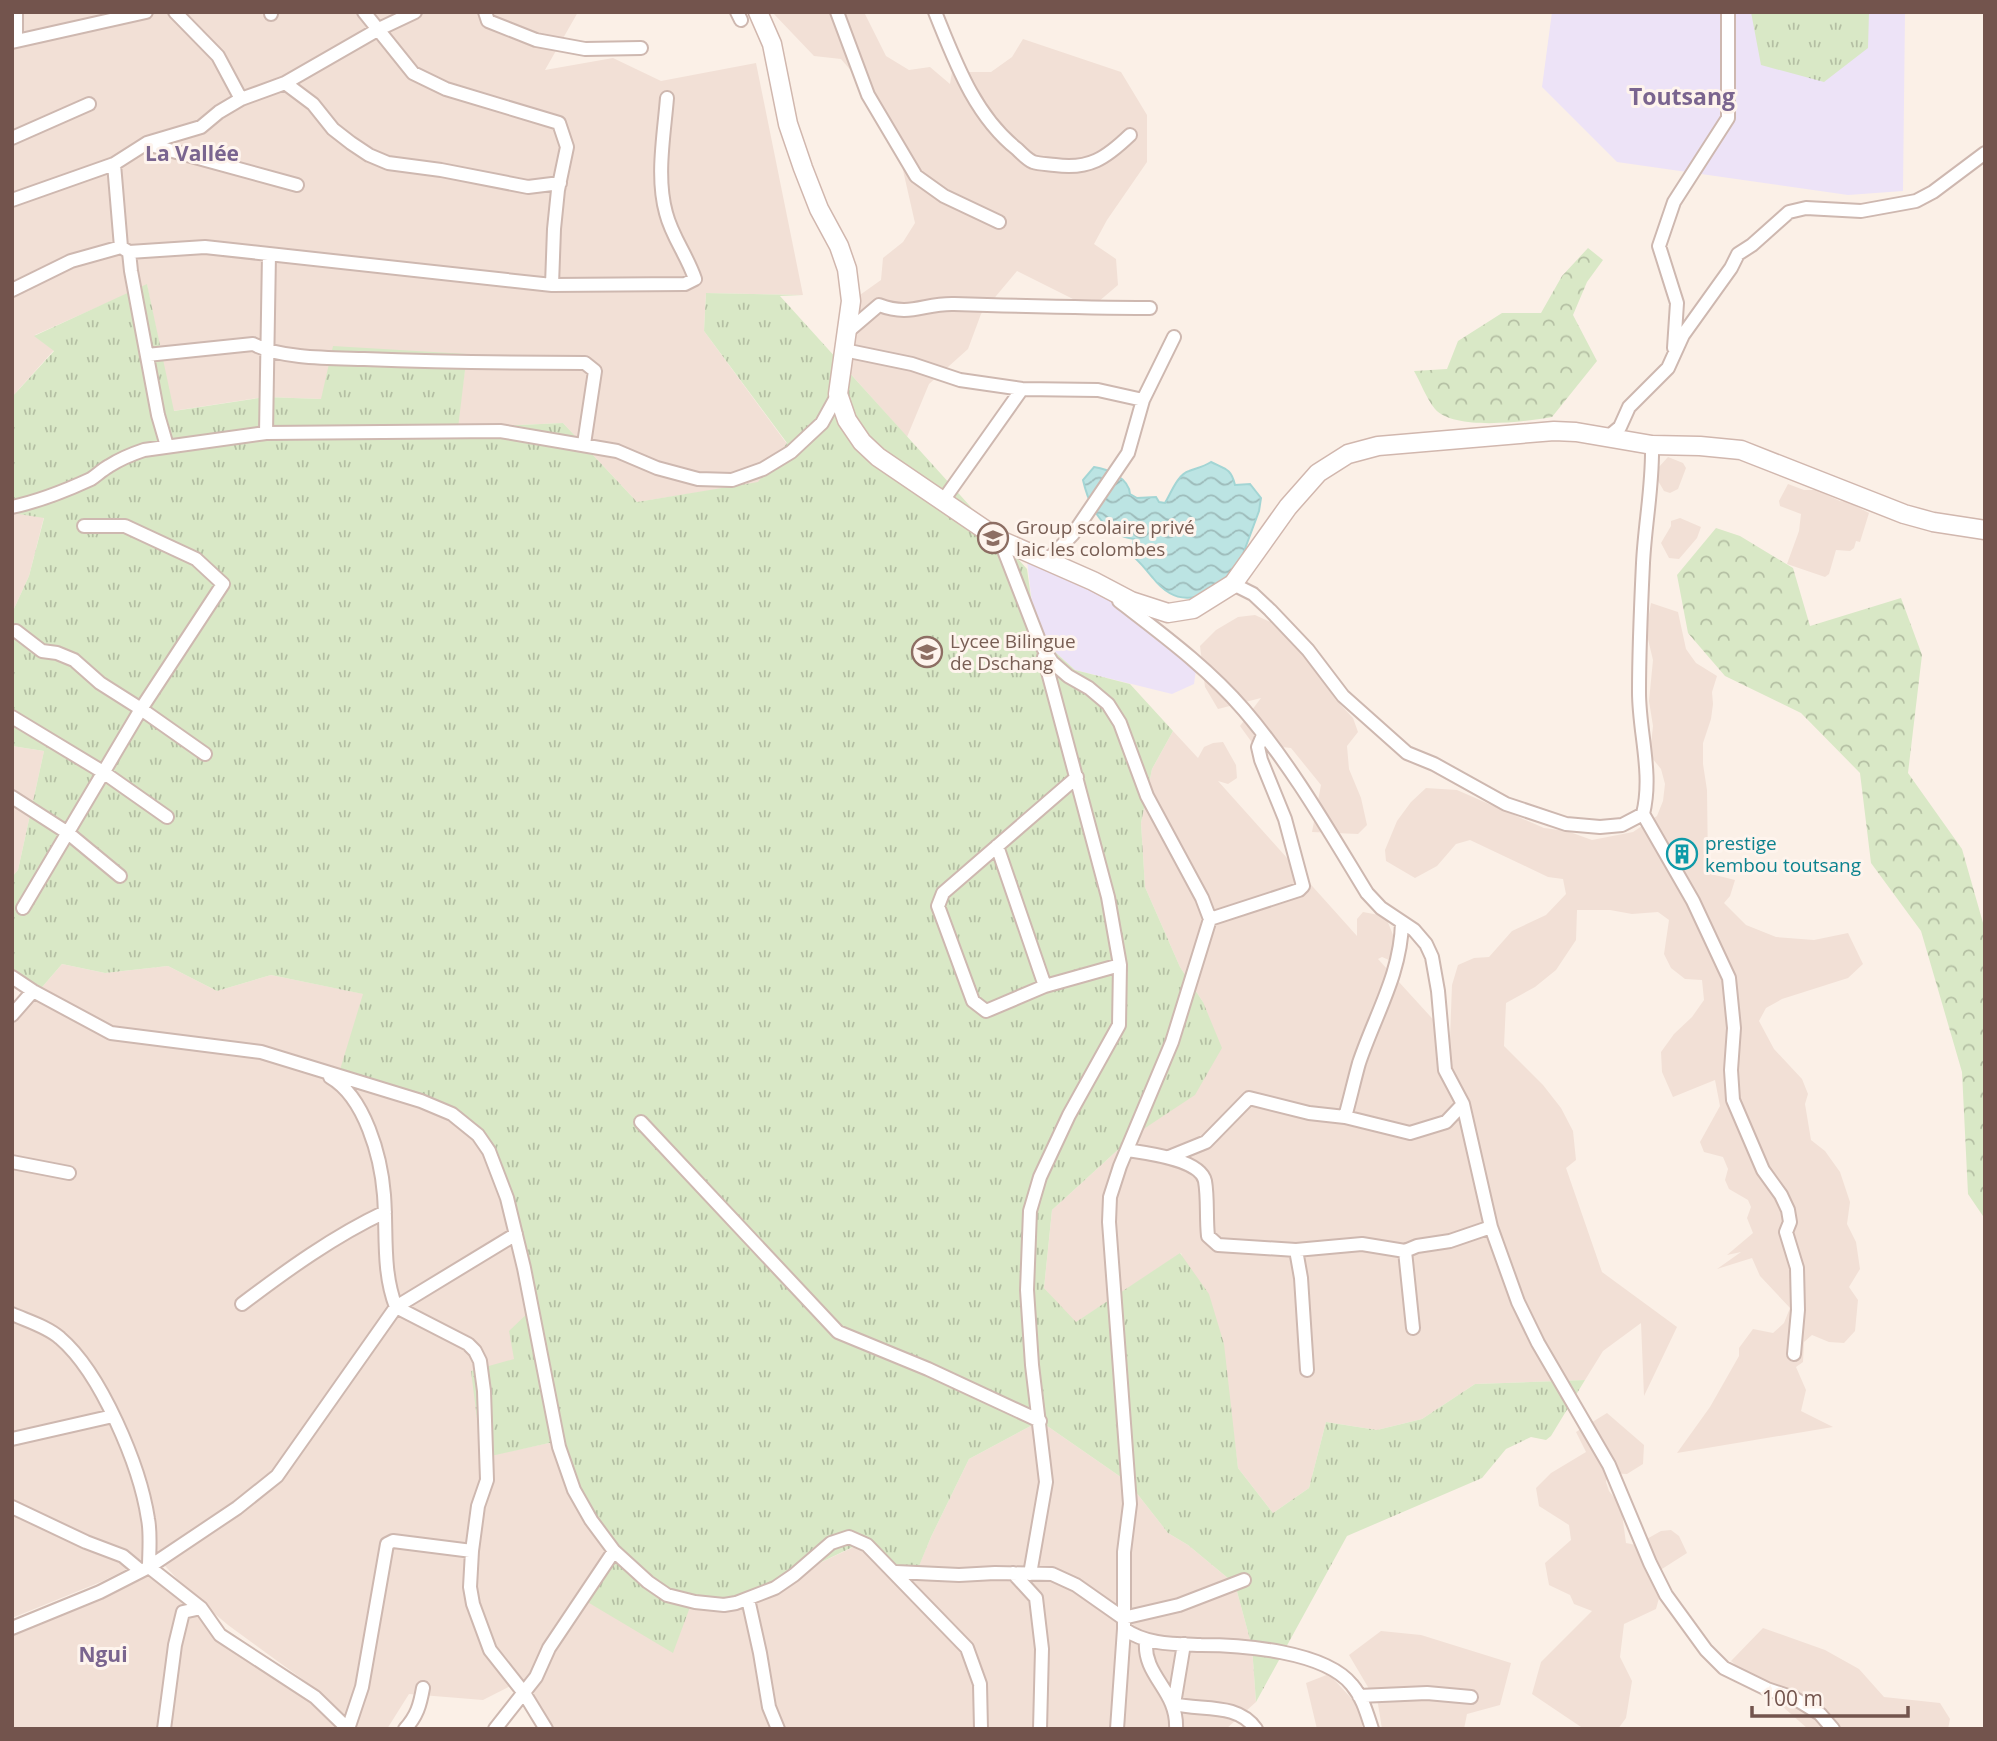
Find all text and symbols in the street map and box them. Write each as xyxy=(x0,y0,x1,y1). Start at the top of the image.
district label: Toutsang xyxy=(1629,80,1735,112)
district label: La Vallée xyxy=(145,139,239,167)
place label: Group scolaire privé laic les colombes xyxy=(1016,514,1195,562)
school or university icon: Group scolaire privé laic les colombes xyxy=(976,521,1010,555)
place label: Lycee Bilingue de Dschang xyxy=(950,628,1076,676)
school or university icon: Lycee Bilingue de Dschang xyxy=(910,635,944,669)
place label: prestige kembou toutsang xyxy=(1705,830,1861,878)
building icon: prestige kembou toutsang xyxy=(1665,837,1699,871)
district label: Ngui xyxy=(78,1640,128,1668)
scale bar xyxy=(1752,1674,1908,1718)
text: 100 m xyxy=(1762,1684,1823,1712)

